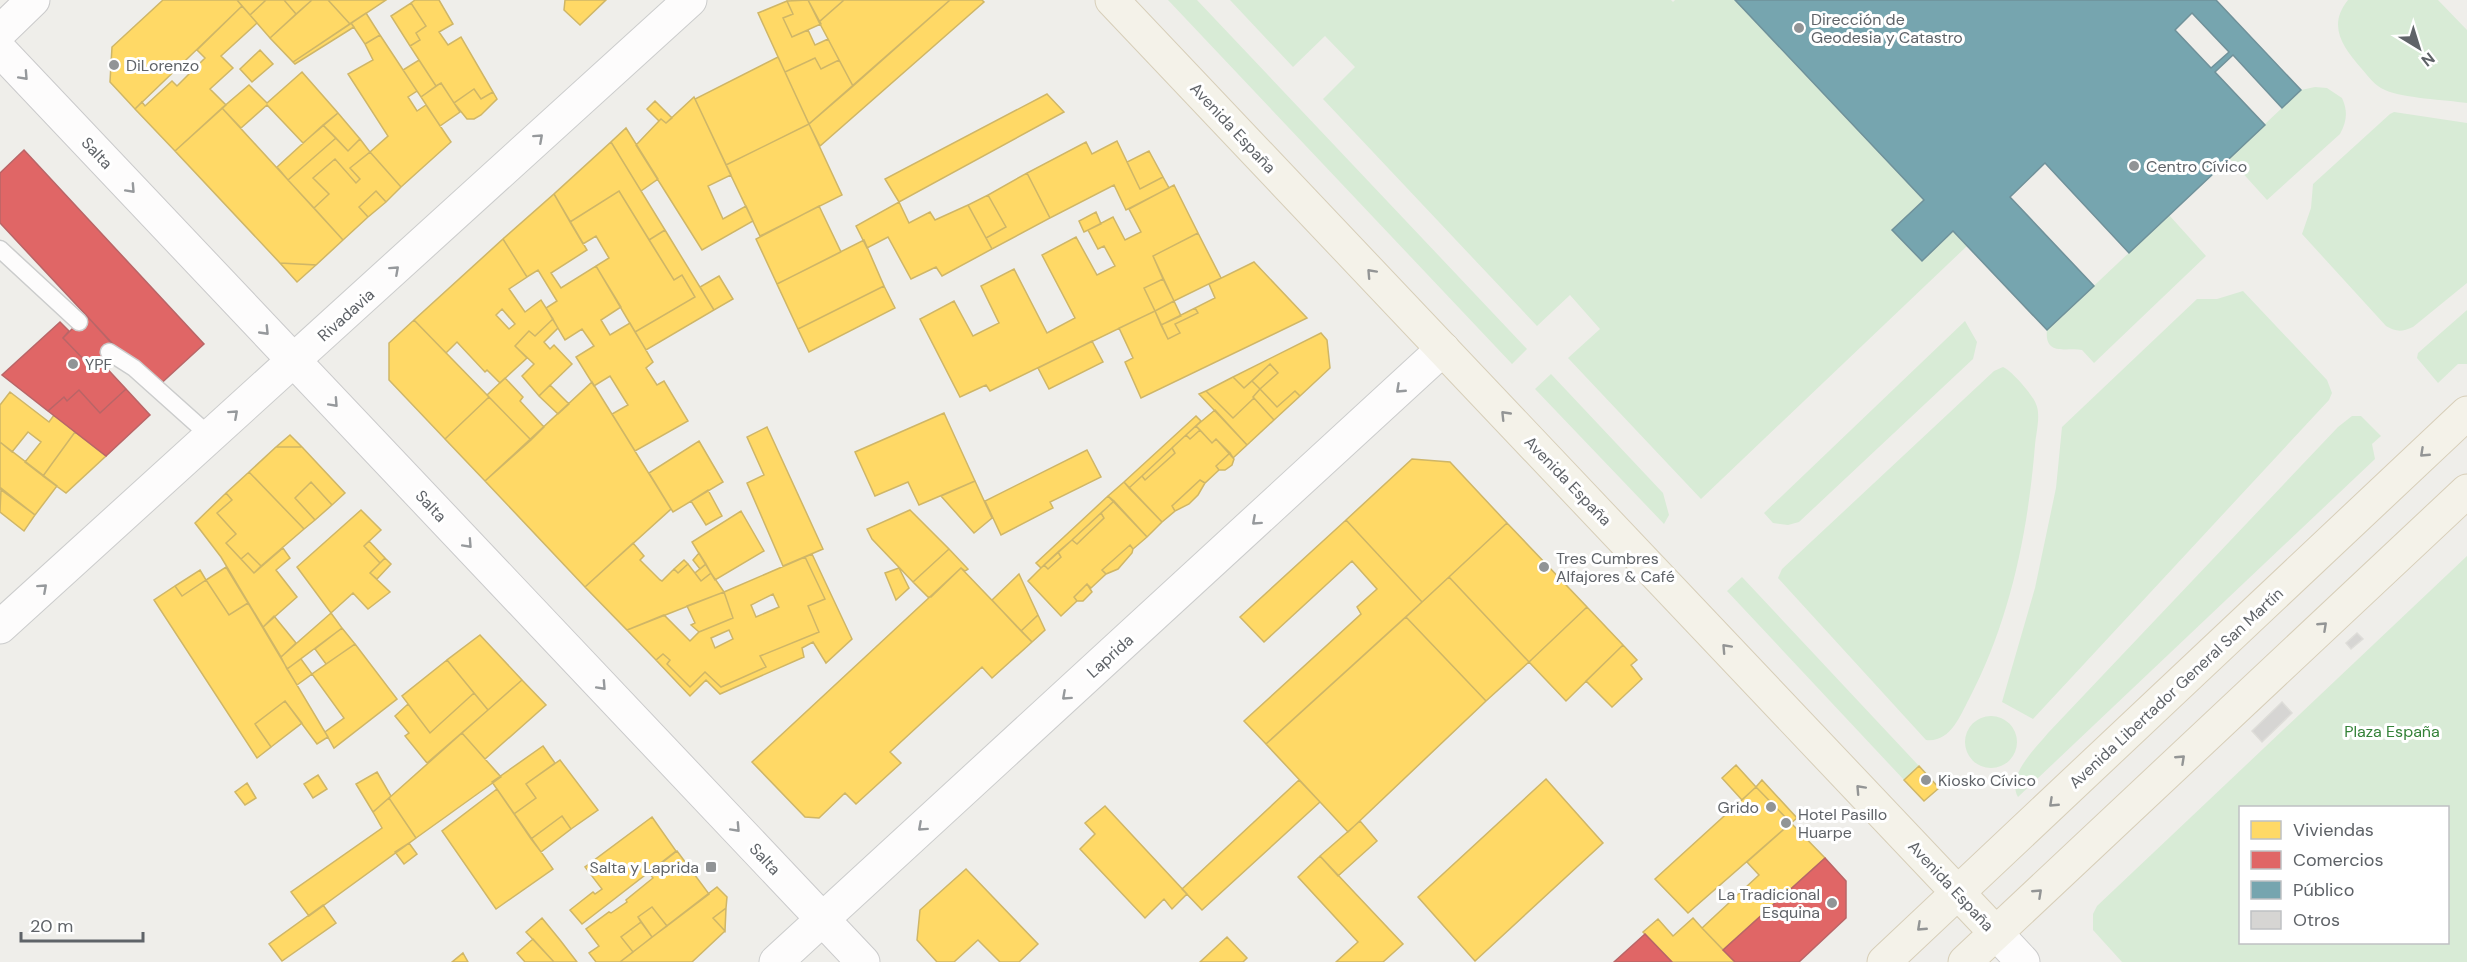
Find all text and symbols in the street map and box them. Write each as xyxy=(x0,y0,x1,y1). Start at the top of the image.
place label: Dirección de Geodesia y Catastro xyxy=(1811,9,1963,48)
north arrow xyxy=(2389,18,2449,78)
marker: Dirección de Geodesia y Catastro xyxy=(1792,21,1806,35)
text: N xyxy=(2417,48,2439,71)
place label: DiLorenzo xyxy=(126,55,199,76)
marker: DiLorenzo xyxy=(107,58,121,72)
one-way arrow xyxy=(17,69,28,79)
street label: Avenida España xyxy=(1186,78,1280,178)
street label: Salta xyxy=(77,132,117,174)
one-way arrow xyxy=(532,134,542,145)
place label: Centro Cívico xyxy=(2146,156,2247,177)
marker: Centro Cívico xyxy=(2127,159,2141,173)
one-way arrow xyxy=(124,182,135,193)
one-way arrow xyxy=(388,266,399,277)
one-way arrow xyxy=(1367,270,1378,281)
street label: Rivadavia xyxy=(313,284,379,346)
one-way arrow xyxy=(258,324,269,335)
place label: YPF xyxy=(85,354,113,375)
marker: YPF xyxy=(66,357,80,371)
one-way arrow xyxy=(1396,382,1407,393)
one-way arrow xyxy=(326,395,337,406)
one-way arrow xyxy=(227,410,238,421)
one-way arrow xyxy=(1501,411,1512,422)
street label: Avenida España xyxy=(1520,432,1616,530)
one-way arrow xyxy=(2421,446,2431,457)
street label: Salta xyxy=(411,485,451,527)
one-way arrow xyxy=(1253,514,1264,525)
one-way arrow xyxy=(460,537,471,548)
place label: Tres Cumbres Alfajores & Café xyxy=(1556,548,1675,587)
marker: Tres Cumbres Alfajores & Café xyxy=(1537,560,1551,574)
street label: Avenida Libertador General San Martín xyxy=(2064,583,2288,793)
one-way arrow xyxy=(36,584,47,595)
one-way arrow xyxy=(2316,622,2327,633)
street label: Laprida xyxy=(1082,630,1138,682)
one-way arrow xyxy=(1722,644,1733,655)
one-way arrow xyxy=(594,679,605,690)
one-way arrow xyxy=(1062,689,1073,700)
park label: Plaza España xyxy=(2344,721,2440,742)
one-way arrow xyxy=(2173,756,2184,767)
place label: Kiosko Cívico xyxy=(1938,770,2036,791)
marker: Kiosko Cívico xyxy=(1919,773,1933,787)
one-way arrow xyxy=(1856,786,1867,796)
one-way arrow xyxy=(2050,796,2060,807)
place label: Grido xyxy=(1718,797,1759,818)
marker: Grido xyxy=(1764,800,1778,814)
place label: Hotel Pasillo Huarpe xyxy=(1798,804,1887,843)
legend xyxy=(2239,806,2449,944)
marker: Hotel Pasillo Huarpe xyxy=(1779,816,1793,830)
text: Viviendas xyxy=(2293,818,2374,842)
one-way arrow xyxy=(728,820,739,831)
one-way arrow xyxy=(919,820,929,831)
street label: Avenida España xyxy=(1904,836,1998,936)
street label: Salta xyxy=(745,838,785,880)
text: Comercios xyxy=(2293,848,2384,872)
place label: Salta y Laprida xyxy=(589,857,699,878)
marker: Salta y Laprida xyxy=(704,860,718,874)
text: Público xyxy=(2293,878,2354,902)
place label: La Tradicional Esquina xyxy=(1718,884,1820,923)
one-way arrow xyxy=(2032,889,2042,900)
marker: La Tradicional Esquina xyxy=(1825,896,1839,910)
scale bar xyxy=(21,905,142,943)
text: Otros xyxy=(2293,908,2340,932)
text: 20 m xyxy=(30,914,73,938)
one-way arrow xyxy=(1918,920,1929,931)

